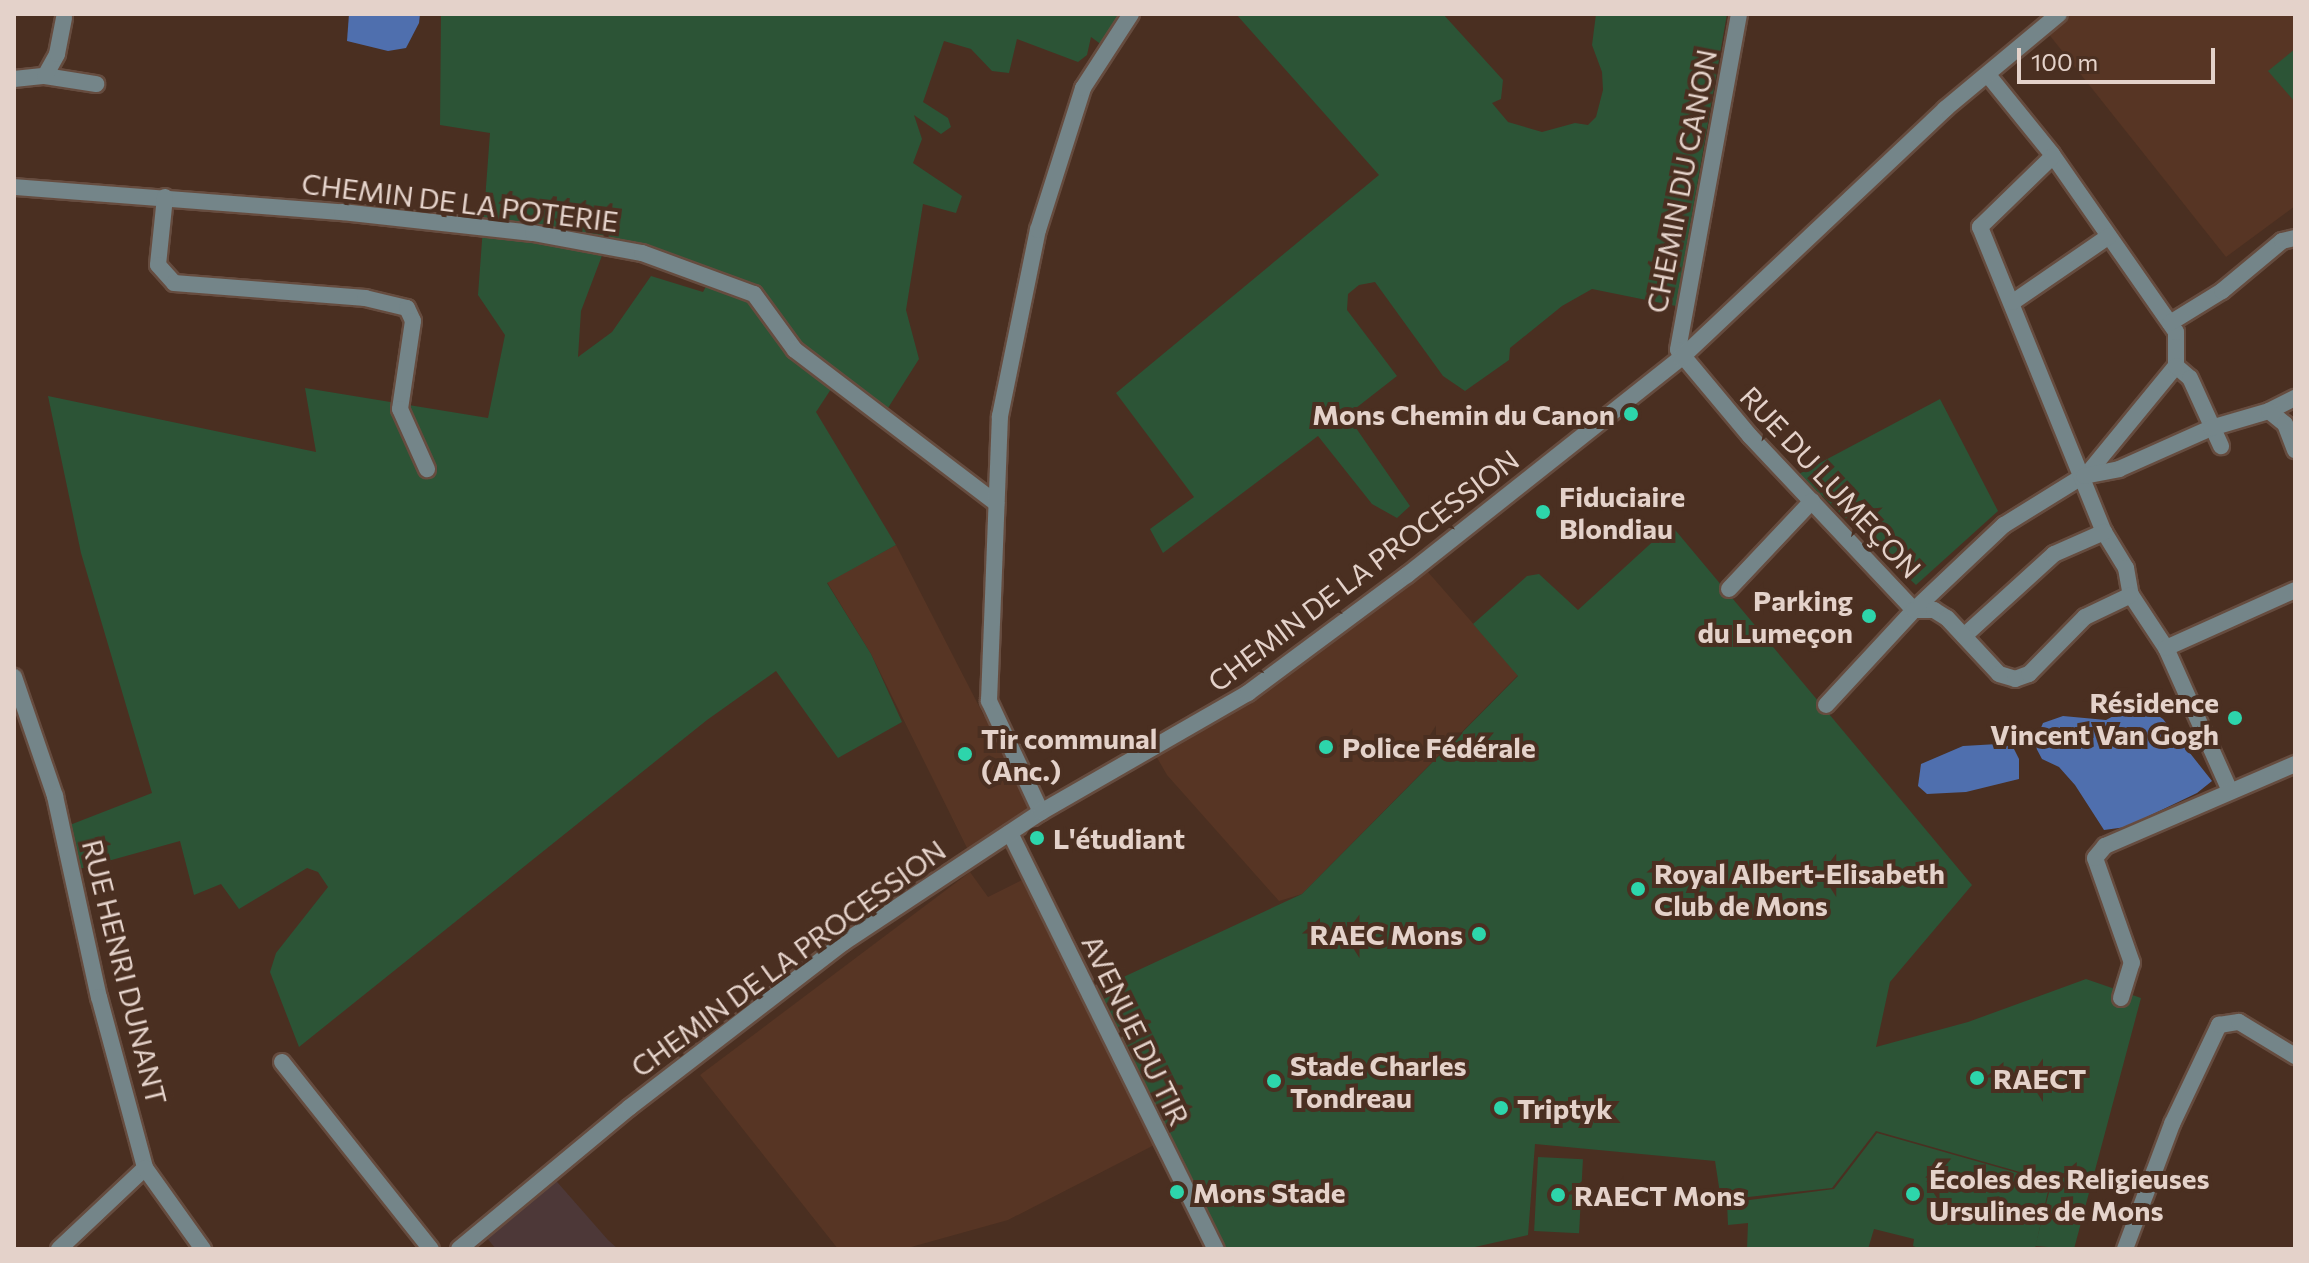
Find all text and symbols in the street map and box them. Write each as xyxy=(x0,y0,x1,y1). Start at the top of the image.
scale bar xyxy=(2021,32,2219,82)
street label: CHEMIN DU CANON xyxy=(1639,46,1723,316)
text: 100 m xyxy=(2031,47,2098,76)
street label: CHEMIN DE LA POTERIE xyxy=(300,166,620,238)
street label: RUE DU LUMEÇON xyxy=(1734,379,1928,585)
place label: Mons Chemin du Canon xyxy=(1312,397,1615,431)
marker: Mons Chemin du Canon xyxy=(1622,405,1640,423)
street label: CHEMIN DE LA PROCESSION xyxy=(1201,442,1525,698)
place label: Fiduciaire Blondiau xyxy=(1559,479,1685,545)
marker: Fiduciaire Blondiau xyxy=(1534,503,1552,521)
place label: Parking du Lumeçon xyxy=(1697,583,1853,649)
marker: Parking du Lumeçon xyxy=(1860,607,1878,625)
place label: Résidence Vincent Van Gogh xyxy=(1990,685,2219,751)
marker: Résidence Vincent Van Gogh xyxy=(2226,709,2244,727)
place label: Tir communal (Anc.) xyxy=(981,721,1157,787)
place label: Police Fédérale xyxy=(1342,730,1536,764)
marker: Police Fédérale xyxy=(1317,738,1335,756)
marker: Tir communal (Anc.) xyxy=(956,745,974,763)
place label: L'étudiant xyxy=(1053,821,1185,855)
marker: L'étudiant xyxy=(1028,829,1046,847)
street label: CHEMIN DE LA PROCESSION xyxy=(624,833,952,1083)
street label: RUE HENRI DUNANT xyxy=(76,836,174,1108)
place label: Royal Albert-Elisabeth Club de Mons xyxy=(1654,856,1945,922)
marker: Royal Albert-Elisabeth Club de Mons xyxy=(1629,880,1647,898)
place label: RAEC Mons xyxy=(1310,917,1463,951)
marker: RAEC Mons xyxy=(1470,925,1488,943)
street label: AVENUE DU TIR xyxy=(1075,929,1197,1131)
place label: Stade Charles Tondreau xyxy=(1290,1048,1467,1114)
place label: RAECT xyxy=(1993,1061,2086,1095)
marker: RAECT xyxy=(1968,1069,1986,1087)
marker: Stade Charles Tondreau xyxy=(1265,1072,1283,1090)
place label: Triptyk xyxy=(1517,1091,1612,1125)
marker: Triptyk xyxy=(1492,1099,1510,1117)
place label: Écoles des Religieuses Ursulines de Mons xyxy=(1929,1161,2210,1227)
place label: Mons Stade xyxy=(1193,1175,1345,1209)
place label: RAECT Mons xyxy=(1574,1178,1746,1212)
marker: Mons Stade xyxy=(1168,1183,1186,1201)
marker: Écoles des Religieuses Ursulines de Mons xyxy=(1904,1185,1922,1203)
marker: RAECT Mons xyxy=(1549,1186,1567,1204)

